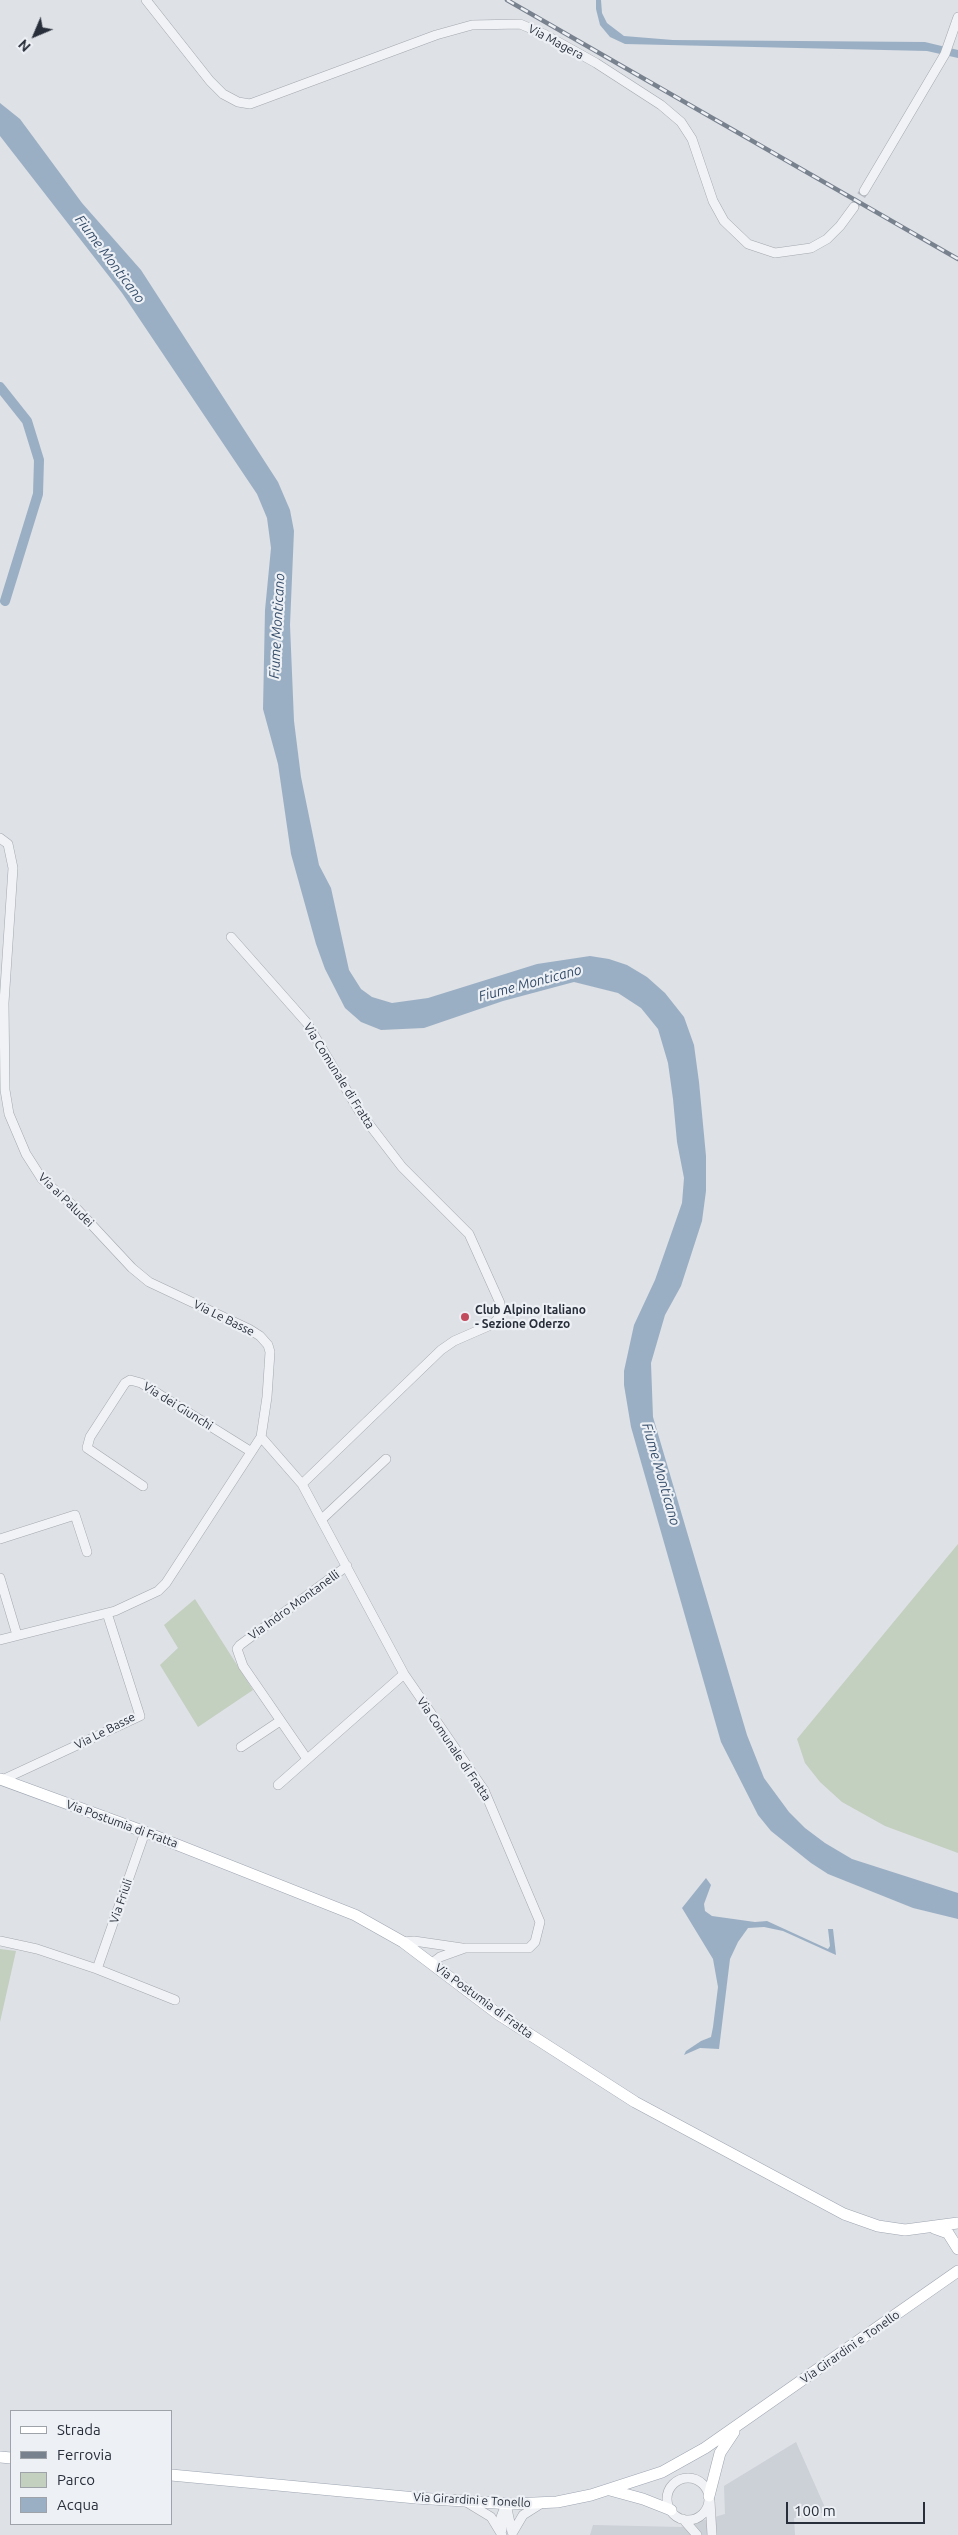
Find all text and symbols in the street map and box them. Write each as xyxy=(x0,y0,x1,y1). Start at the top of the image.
north arrow xyxy=(10,10,60,60)
street label: Via Magera xyxy=(526,21,586,63)
text: N xyxy=(15,36,34,55)
water label: Fiume Monticano xyxy=(71,212,149,306)
water label: Fiume Monticano xyxy=(266,573,288,679)
water label: Fiume Monticano xyxy=(477,961,583,1005)
street label: Via Comunale di Fratta xyxy=(301,1020,377,1132)
street label: Via ai Paludei xyxy=(35,1170,97,1230)
street label: Via Le Basse xyxy=(191,1297,257,1339)
place label: Club Alpino Italiano - Sezione Oderzo xyxy=(475,1303,586,1331)
marker: Club Alpino Italiano - Sezione Oderzo xyxy=(459,1311,471,1323)
street label: Via dei Giunchi xyxy=(141,1379,215,1433)
water label: Fiume Monticano xyxy=(638,1421,684,1527)
street label: Via Indro Montanelli xyxy=(246,1567,342,1643)
street label: Via Comunale di Fratta xyxy=(414,1694,494,1804)
street label: Via Le Basse xyxy=(72,1710,138,1752)
street label: Via Postumia di Fratta xyxy=(64,1797,180,1851)
street label: Via Friuli xyxy=(107,1877,135,1925)
street label: Via Postumia di Fratta xyxy=(432,1961,536,2041)
street label: Via Girardini e Tonello xyxy=(798,2307,902,2387)
legend xyxy=(10,2410,172,2525)
text: Strada xyxy=(57,2421,101,2438)
text: Ferrovia xyxy=(57,2446,112,2463)
text: Parco xyxy=(57,2471,95,2488)
street label: Via Girardini e Tonello xyxy=(413,2490,531,2510)
scale bar xyxy=(788,2492,927,2524)
text: Acqua xyxy=(57,2496,99,2513)
text: 100 m xyxy=(794,2502,836,2519)

